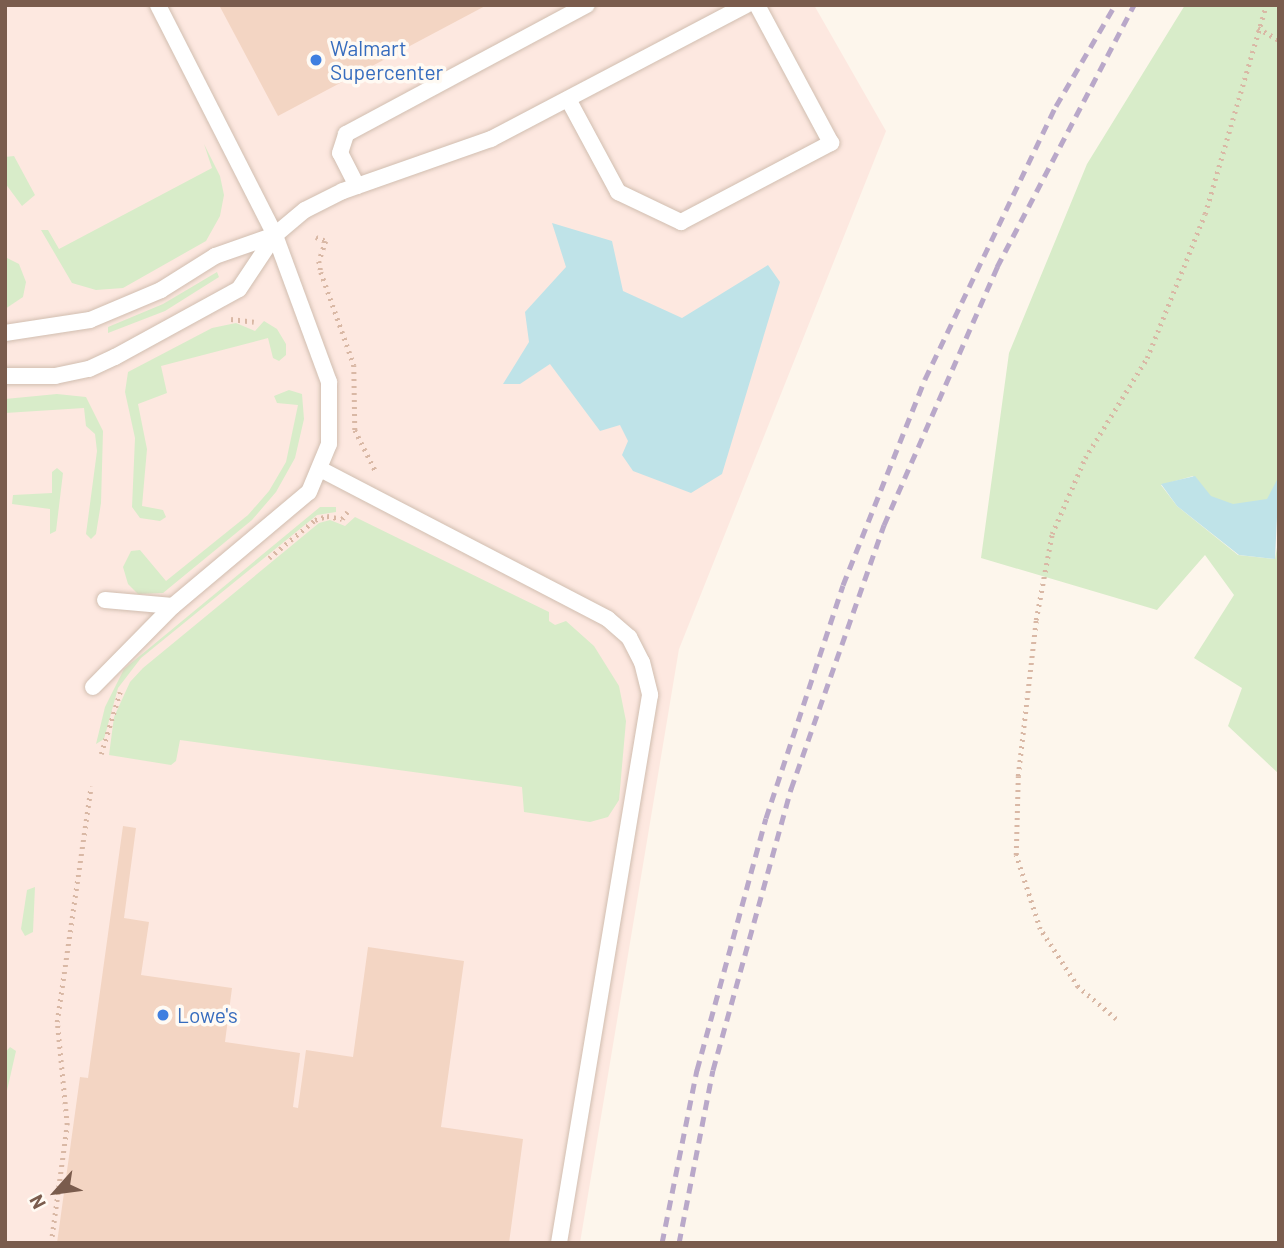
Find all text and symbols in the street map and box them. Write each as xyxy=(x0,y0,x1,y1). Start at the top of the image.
place label: Walmart Supercenter xyxy=(330,35,443,85)
marker: Walmart Supercenter xyxy=(308,52,324,68)
place label: Lowe's xyxy=(177,1002,238,1028)
marker: Lowe's xyxy=(155,1007,171,1023)
north arrow xyxy=(21,1157,91,1227)
text: N xyxy=(24,1191,50,1213)

